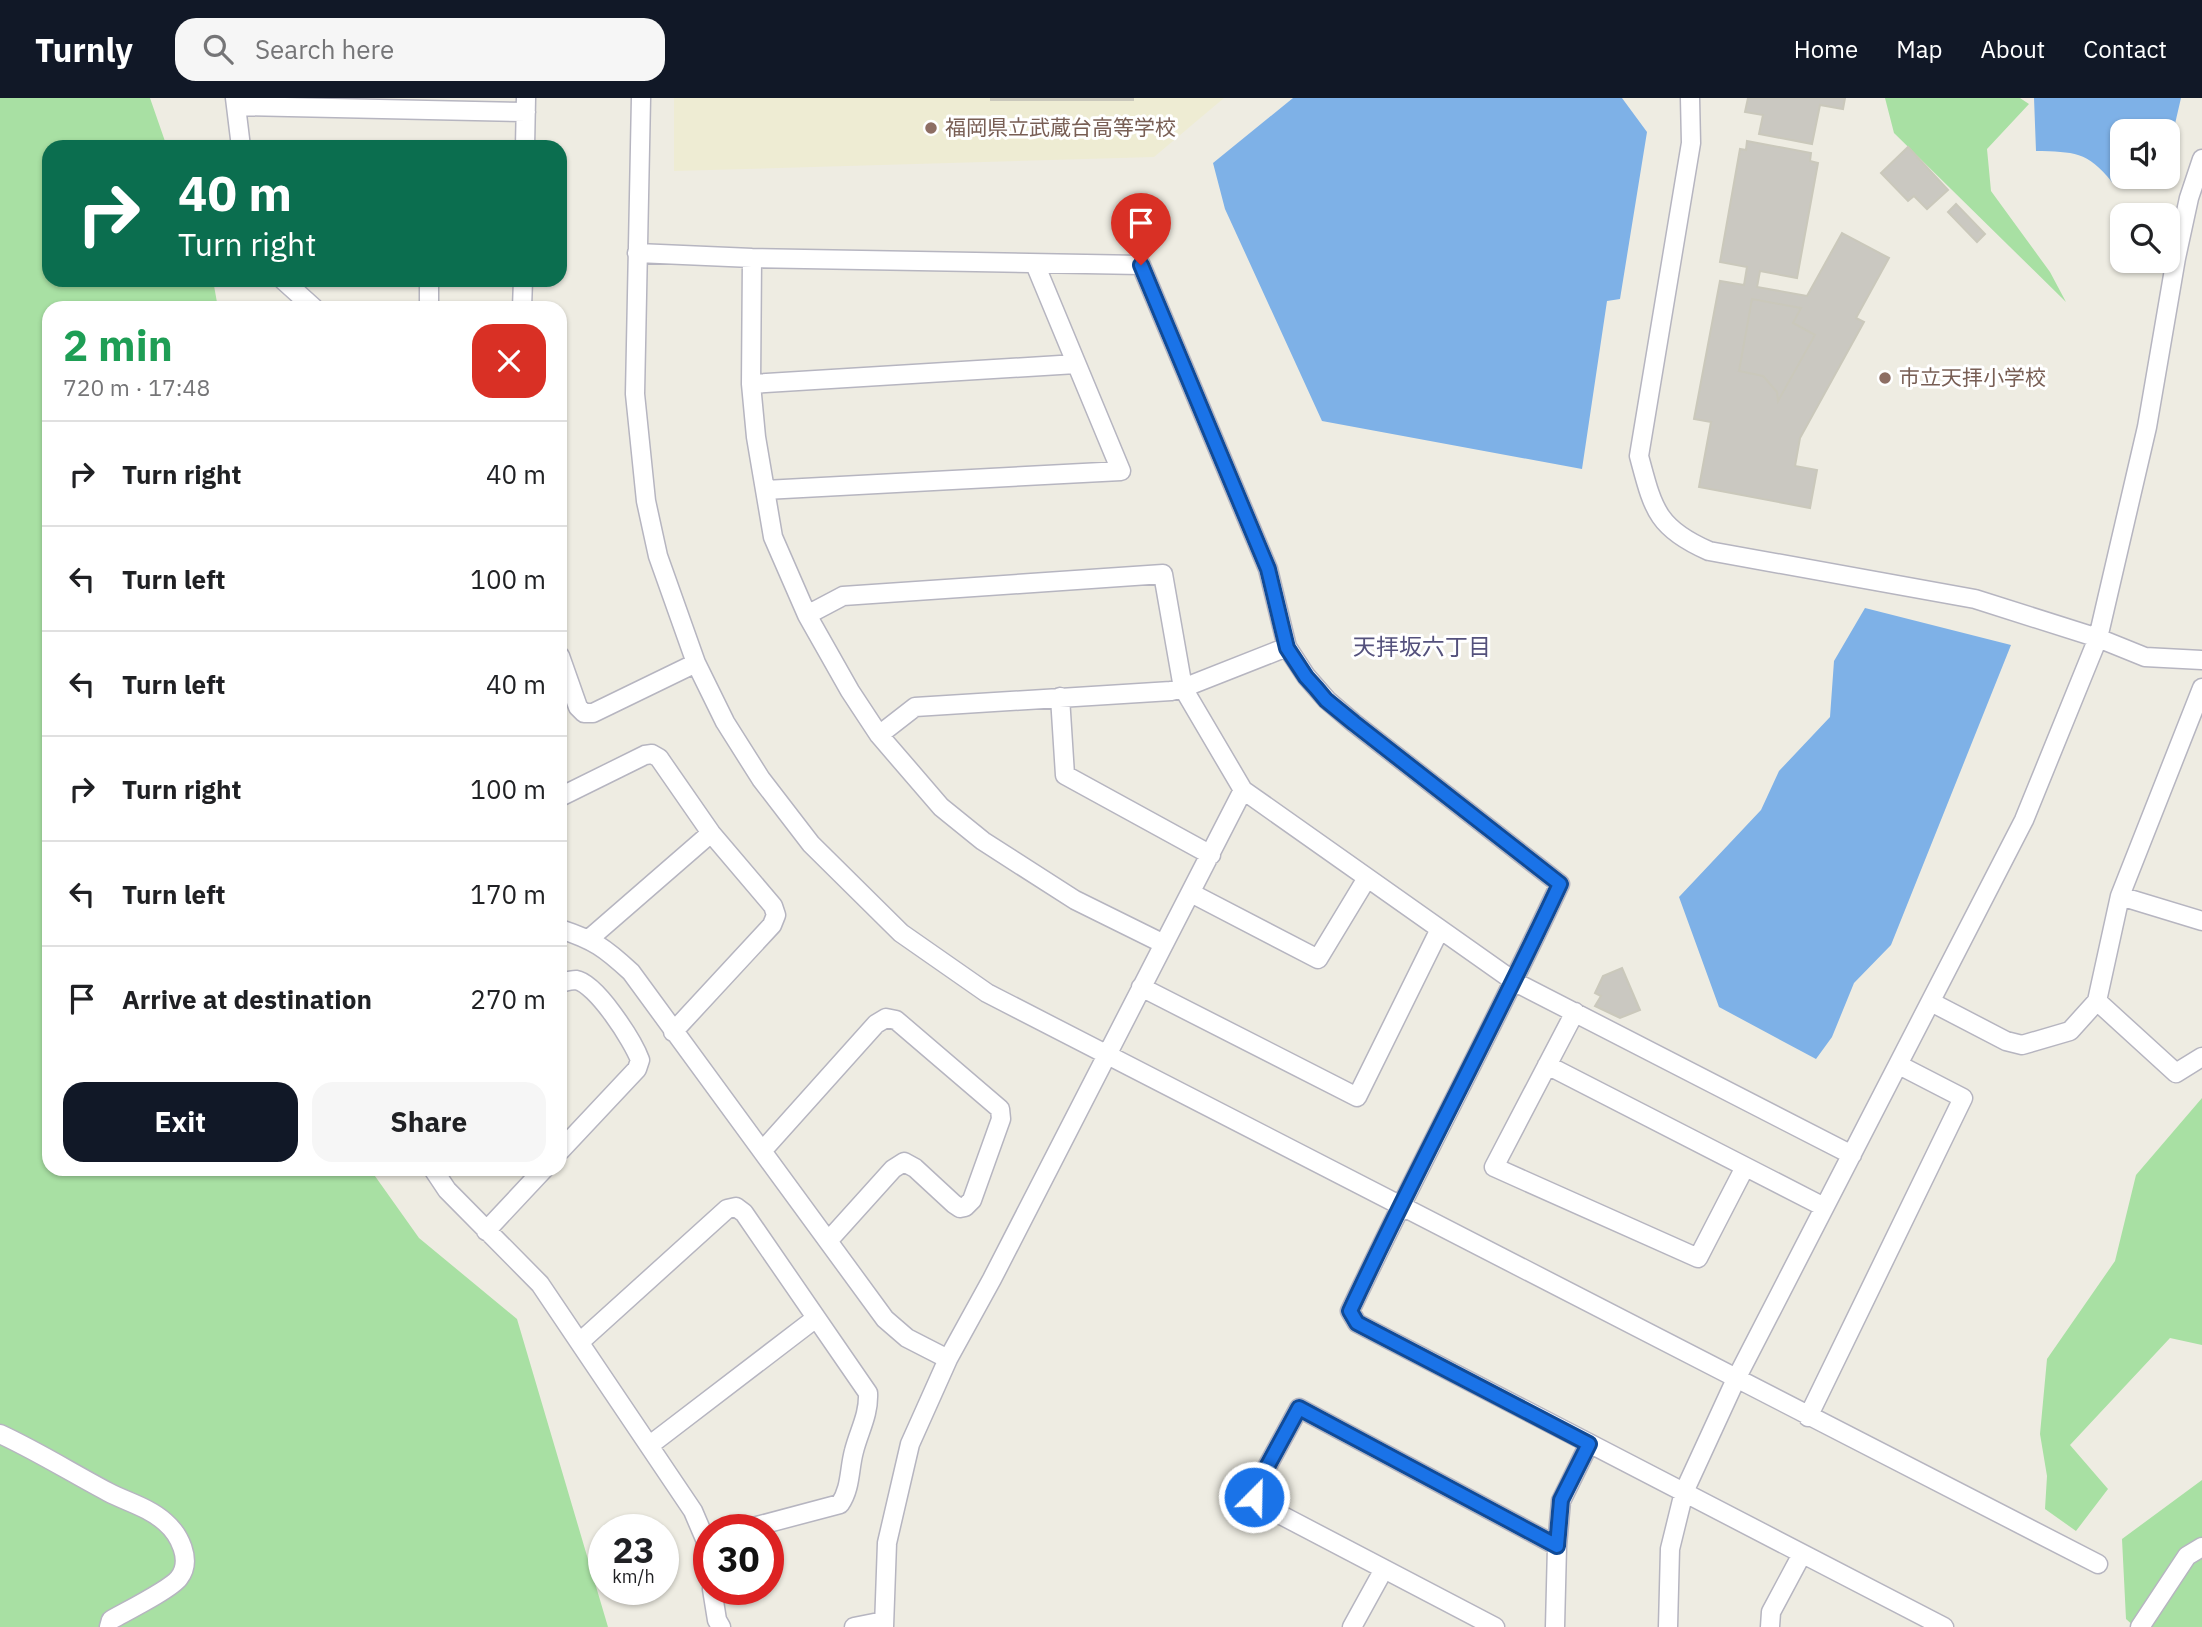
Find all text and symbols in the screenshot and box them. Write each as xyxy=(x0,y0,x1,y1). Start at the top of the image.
search box xyxy=(175,18,665,81)
text: Turnly xyxy=(35,28,133,71)
icon: search xyxy=(199,30,237,68)
text: Search here xyxy=(255,32,394,66)
text: Home xyxy=(1794,33,1858,65)
text: Map xyxy=(1896,33,1942,65)
text: About xyxy=(1980,33,2045,65)
text: Contact xyxy=(2083,33,2167,65)
place label: 福岡県立武蔵台高等学校 xyxy=(945,113,1176,141)
map controls xyxy=(2110,119,2180,273)
button: sound xyxy=(2110,119,2180,189)
marker: 福岡県立武蔵台高等学校 xyxy=(923,120,939,136)
text: 40 m xyxy=(178,161,292,224)
icon: right xyxy=(63,168,154,259)
pin xyxy=(1111,193,1171,265)
button: search xyxy=(2110,203,2180,273)
icon: arrive xyxy=(1122,204,1160,242)
text: Turn right xyxy=(178,223,316,265)
text: 2 min xyxy=(63,318,173,373)
button: close xyxy=(472,324,546,398)
place label: 市立天拝小学校 xyxy=(1899,363,2046,391)
marker: 市立天拝小学校 xyxy=(1877,370,1893,386)
text: 720 m · 17:48 xyxy=(63,372,210,402)
icon: right xyxy=(63,455,101,493)
text: Turn right xyxy=(122,457,241,491)
text: 40 m xyxy=(486,457,546,491)
icon: left xyxy=(63,560,101,598)
text: Turn left xyxy=(122,562,225,596)
text: 100 m xyxy=(470,562,546,596)
district label: 天拝坂六丁目 xyxy=(1353,631,1491,661)
icon: left xyxy=(63,665,101,703)
text: Turn left xyxy=(122,667,225,701)
text: 40 m xyxy=(486,667,546,701)
icon: right xyxy=(63,770,101,808)
text: Turn right xyxy=(122,772,241,806)
text: 100 m xyxy=(470,772,546,806)
icon: left xyxy=(63,875,101,913)
text: Turn left xyxy=(122,877,225,911)
text: 170 m xyxy=(470,877,546,911)
icon: arrive xyxy=(63,980,101,1018)
text: Arrive at destination xyxy=(122,982,372,1016)
text: 270 m xyxy=(470,982,546,1016)
button: Exit xyxy=(63,1082,298,1162)
button: Share xyxy=(312,1082,546,1162)
position arrow xyxy=(1217,1460,1291,1534)
speed limit sign: 30 xyxy=(693,1514,784,1605)
text: 23 xyxy=(612,1527,655,1573)
text: km/h xyxy=(612,1565,655,1588)

